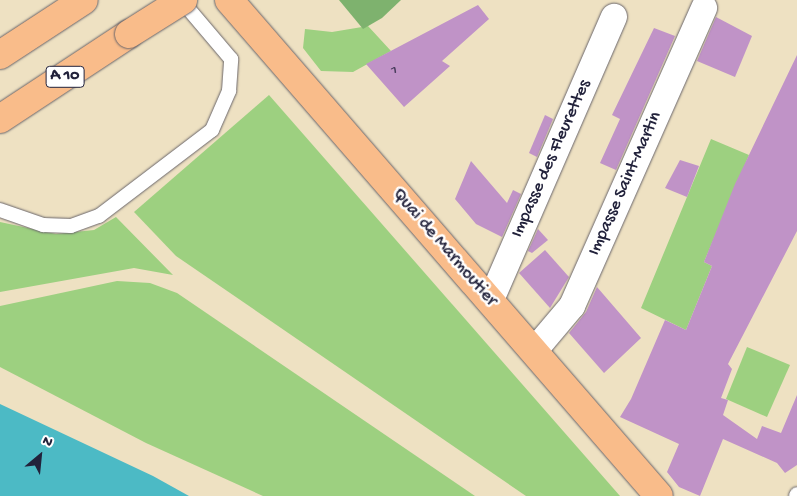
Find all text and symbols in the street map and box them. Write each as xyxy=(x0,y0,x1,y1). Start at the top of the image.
house number: 1 xyxy=(391,62,397,80)
road number: A 10 xyxy=(45,64,85,90)
street label: Impasse des Fleurettes xyxy=(507,77,597,241)
street label: Impasse Saint-Martin xyxy=(585,109,667,259)
street label: Quai de Marmoutier xyxy=(387,185,501,311)
north arrow xyxy=(15,431,65,481)
text: N xyxy=(39,433,55,452)

